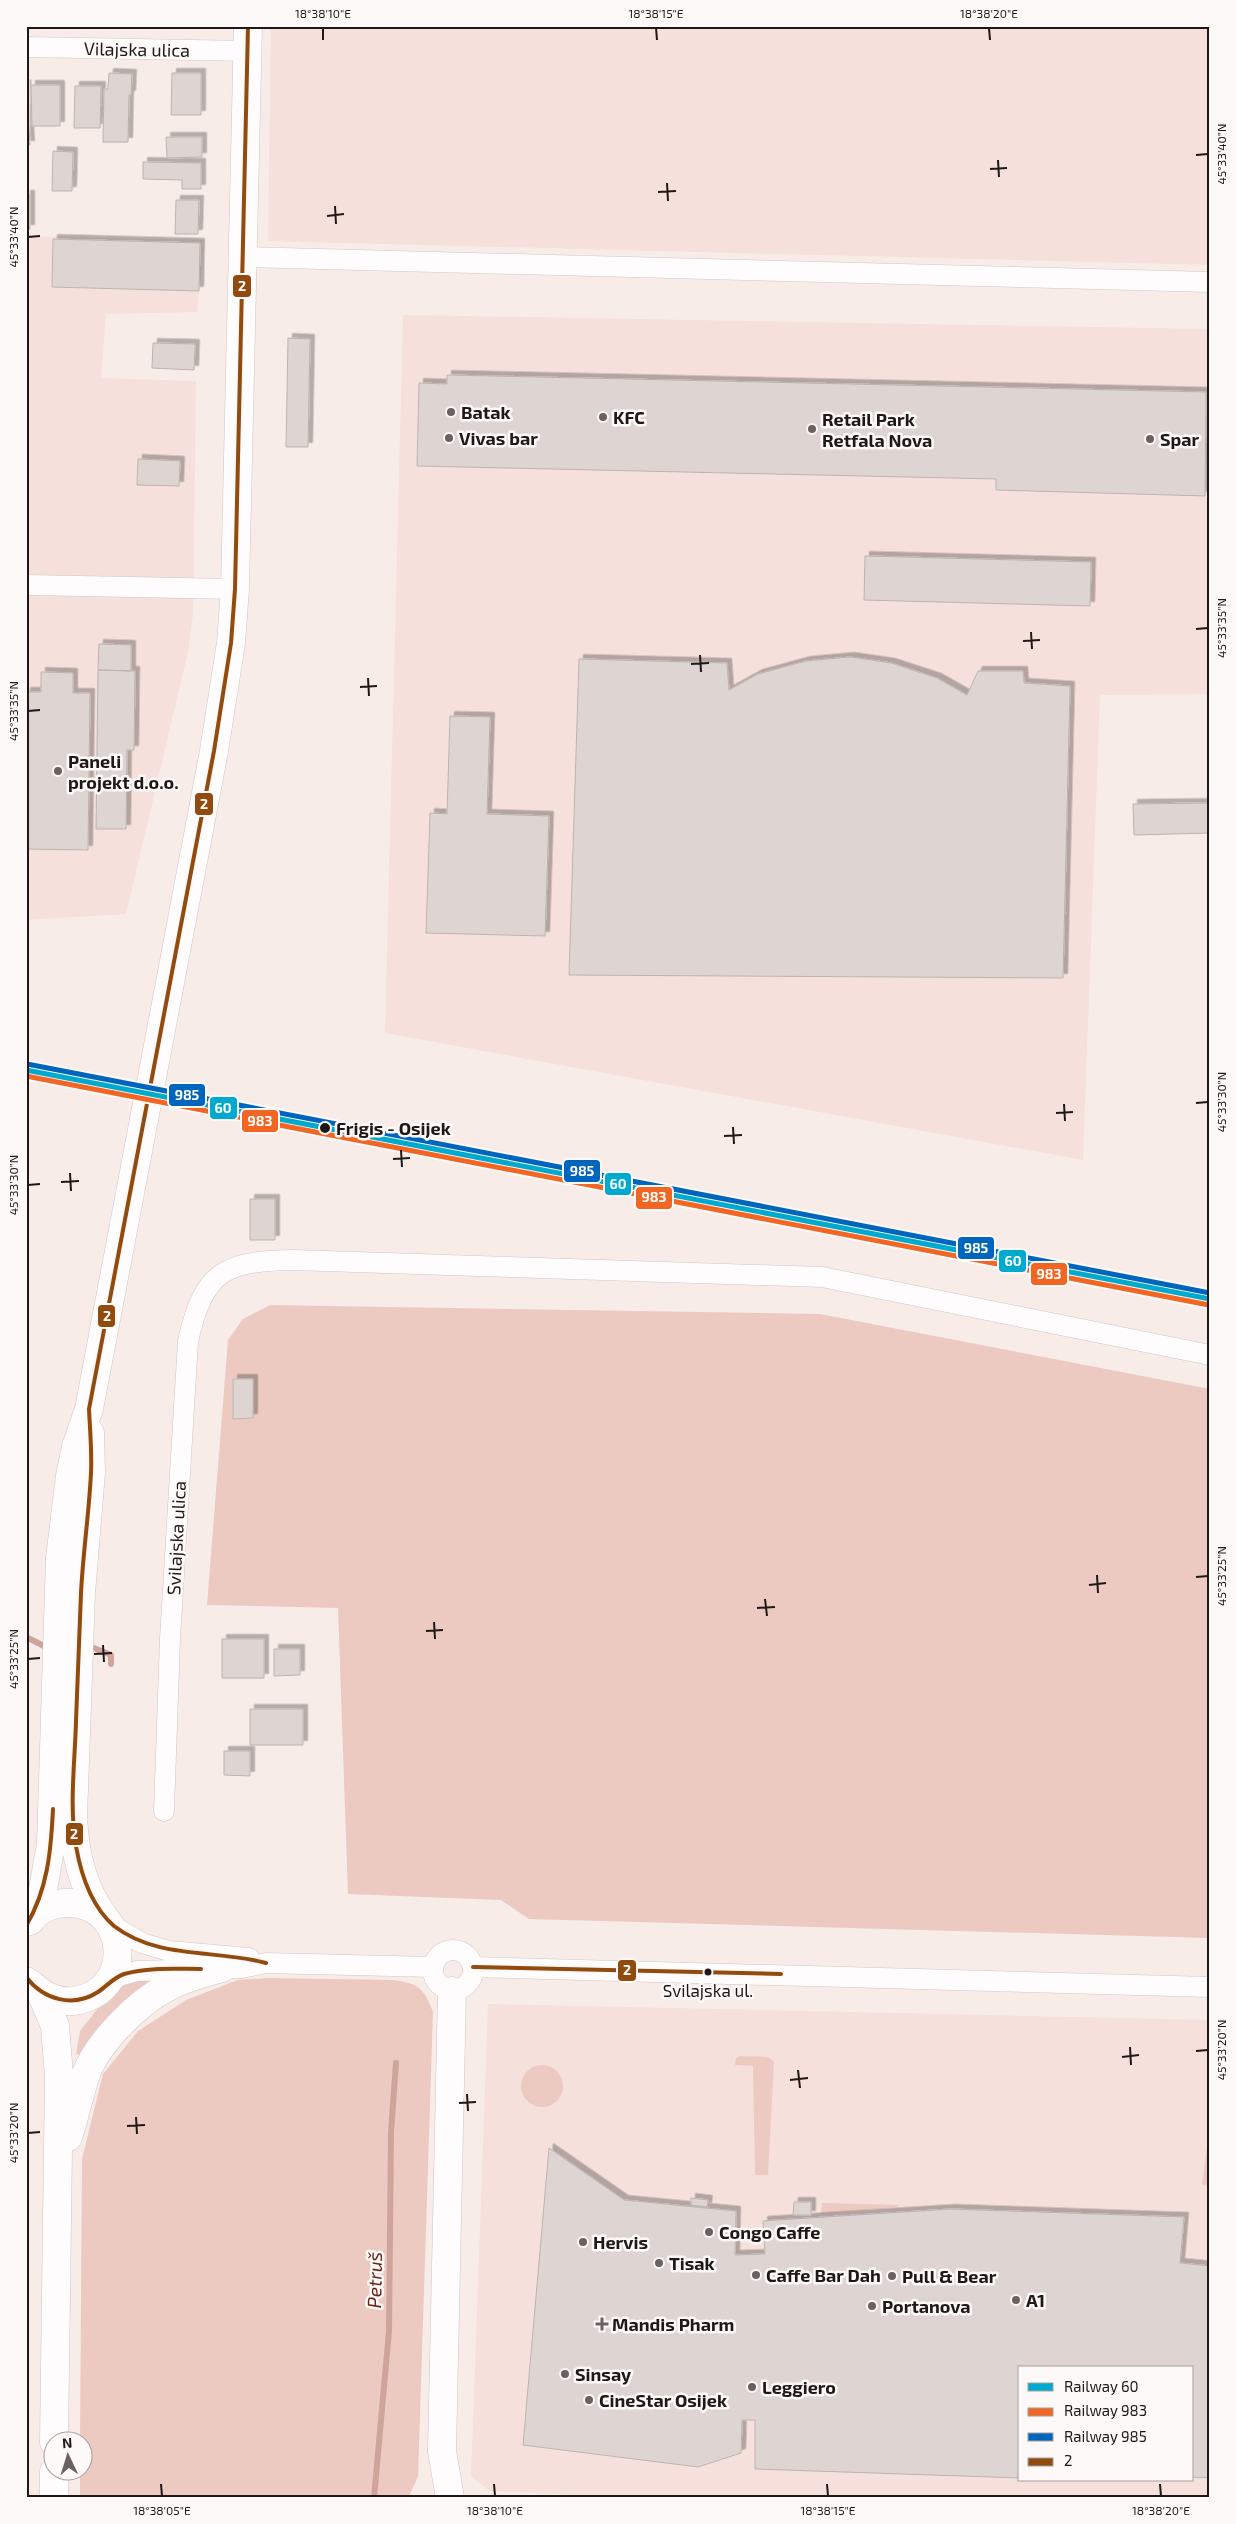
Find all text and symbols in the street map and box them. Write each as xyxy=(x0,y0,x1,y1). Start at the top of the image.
text: 18°38'10"E xyxy=(295,6,351,20)
text: 18°38'15"E xyxy=(628,6,684,20)
text: 18°38'20"E xyxy=(960,6,1018,20)
street label: Vilajska ulica xyxy=(84,37,190,61)
text: 45°33'40"N xyxy=(1214,123,1228,185)
text: 45°33'40"N xyxy=(6,206,20,268)
line badge: 2 xyxy=(232,274,252,298)
text: 2 xyxy=(238,277,246,294)
place label: Batak xyxy=(461,401,510,423)
marker: Batak xyxy=(445,406,457,418)
place label: KFC xyxy=(613,406,645,428)
place label: Retail Park Retfala Nova xyxy=(822,408,932,451)
marker: KFC xyxy=(597,411,609,423)
marker: Retail Park Retfala Nova xyxy=(806,423,818,435)
place label: Vivas bar xyxy=(459,427,538,449)
place label: Spar xyxy=(1160,428,1200,450)
marker: Vivas bar xyxy=(443,432,455,444)
marker: Spar xyxy=(1144,433,1156,445)
text: 45°33'35"N xyxy=(1214,598,1228,658)
text: 45°33'35"N xyxy=(6,681,20,741)
place label: Paneli projekt d.o.o. xyxy=(68,750,179,793)
marker: Paneli projekt d.o.o. xyxy=(52,765,64,777)
line badge: 2 xyxy=(194,792,214,816)
text: 2 xyxy=(200,795,208,812)
text: 45°33'30"N xyxy=(1214,1072,1228,1132)
line badge: 985 xyxy=(168,1083,206,1107)
text: 985 xyxy=(175,1086,200,1103)
line badge: 60 xyxy=(209,1096,238,1120)
text: 60 xyxy=(214,1099,232,1116)
line badge: 983 xyxy=(241,1109,279,1133)
text: 983 xyxy=(248,1112,273,1129)
place label: Frigis - Osijek xyxy=(336,1117,451,1139)
marker: Frigis - Osijek xyxy=(318,1121,332,1135)
text: 45°33'30"N xyxy=(6,1155,20,1215)
line badge: 985 xyxy=(563,1159,601,1183)
text: 985 xyxy=(570,1162,595,1179)
line badge: 60 xyxy=(604,1172,632,1196)
text: 60 xyxy=(609,1175,627,1192)
line badge: 983 xyxy=(635,1186,673,1210)
text: 983 xyxy=(642,1188,667,1205)
line badge: 985 xyxy=(957,1236,995,1260)
text: 985 xyxy=(964,1239,989,1256)
line badge: 60 xyxy=(998,1249,1027,1273)
text: 60 xyxy=(1004,1252,1022,1269)
line badge: 983 xyxy=(1030,1262,1068,1286)
text: 983 xyxy=(1037,1265,1062,1282)
line badge: 2 xyxy=(97,1304,116,1328)
text: 2 xyxy=(103,1307,111,1324)
street label: Svilajska ulica xyxy=(162,1480,190,1596)
text: 45°33'25"N xyxy=(1214,1546,1228,1606)
text: 45°33'25"N xyxy=(6,1629,20,1689)
line badge: 2 xyxy=(65,1822,84,1846)
text: 2 xyxy=(70,1825,78,1842)
line badge: 2 xyxy=(617,1959,637,1982)
text: 2 xyxy=(623,1961,631,1978)
marker: Svilajska ul. xyxy=(703,1967,713,1977)
place label: Svilajska ul. xyxy=(663,1980,753,2001)
text: 45°33'20"N xyxy=(1214,2020,1228,2080)
text: 45°33'20"N xyxy=(6,2103,20,2163)
place label: Congo Caffe xyxy=(719,2221,820,2243)
marker: Congo Caffe xyxy=(703,2226,715,2238)
place label: Hervis xyxy=(593,2231,648,2253)
marker: Hervis xyxy=(577,2236,589,2248)
water label: Petruš xyxy=(362,2251,386,2308)
place label: Tisak xyxy=(669,2252,715,2274)
marker: Tisak xyxy=(653,2257,665,2269)
place label: Caffe Bar Dah xyxy=(766,2264,881,2286)
place label: Pull & Bear xyxy=(902,2265,997,2287)
marker: Caffe Bar Dah xyxy=(750,2269,762,2281)
marker: Pull & Bear xyxy=(886,2270,898,2282)
place label: A1 xyxy=(1026,2289,1045,2311)
marker: A1 xyxy=(1010,2294,1022,2306)
place label: Portanova xyxy=(882,2295,971,2317)
marker: Portanova xyxy=(866,2300,878,2312)
place label: Mandis Pharm xyxy=(612,2313,734,2335)
marker: Mandis Pharm xyxy=(596,2318,608,2330)
place label: Sinsay xyxy=(575,2363,632,2385)
legend xyxy=(1018,2366,1194,2482)
marker: Sinsay xyxy=(559,2368,571,2380)
place label: Leggiero xyxy=(762,2376,836,2398)
text: Railway 60 xyxy=(1064,2377,1139,2395)
marker: Leggiero xyxy=(746,2381,758,2393)
place label: CineStar Osijek xyxy=(599,2389,727,2411)
marker: CineStar Osijek xyxy=(583,2394,595,2406)
text: Railway 983 xyxy=(1064,2401,1147,2419)
text: Railway 985 xyxy=(1064,2427,1147,2445)
north arrow xyxy=(42,2432,92,2482)
text: N xyxy=(61,2434,73,2451)
text: 2 xyxy=(1064,2451,1072,2469)
text: 18°38'05"E xyxy=(133,2503,191,2517)
text: 18°38'10"E xyxy=(467,2503,523,2517)
text: 18°38'15"E xyxy=(800,2503,856,2517)
text: 18°38'20"E xyxy=(1132,2503,1190,2517)

